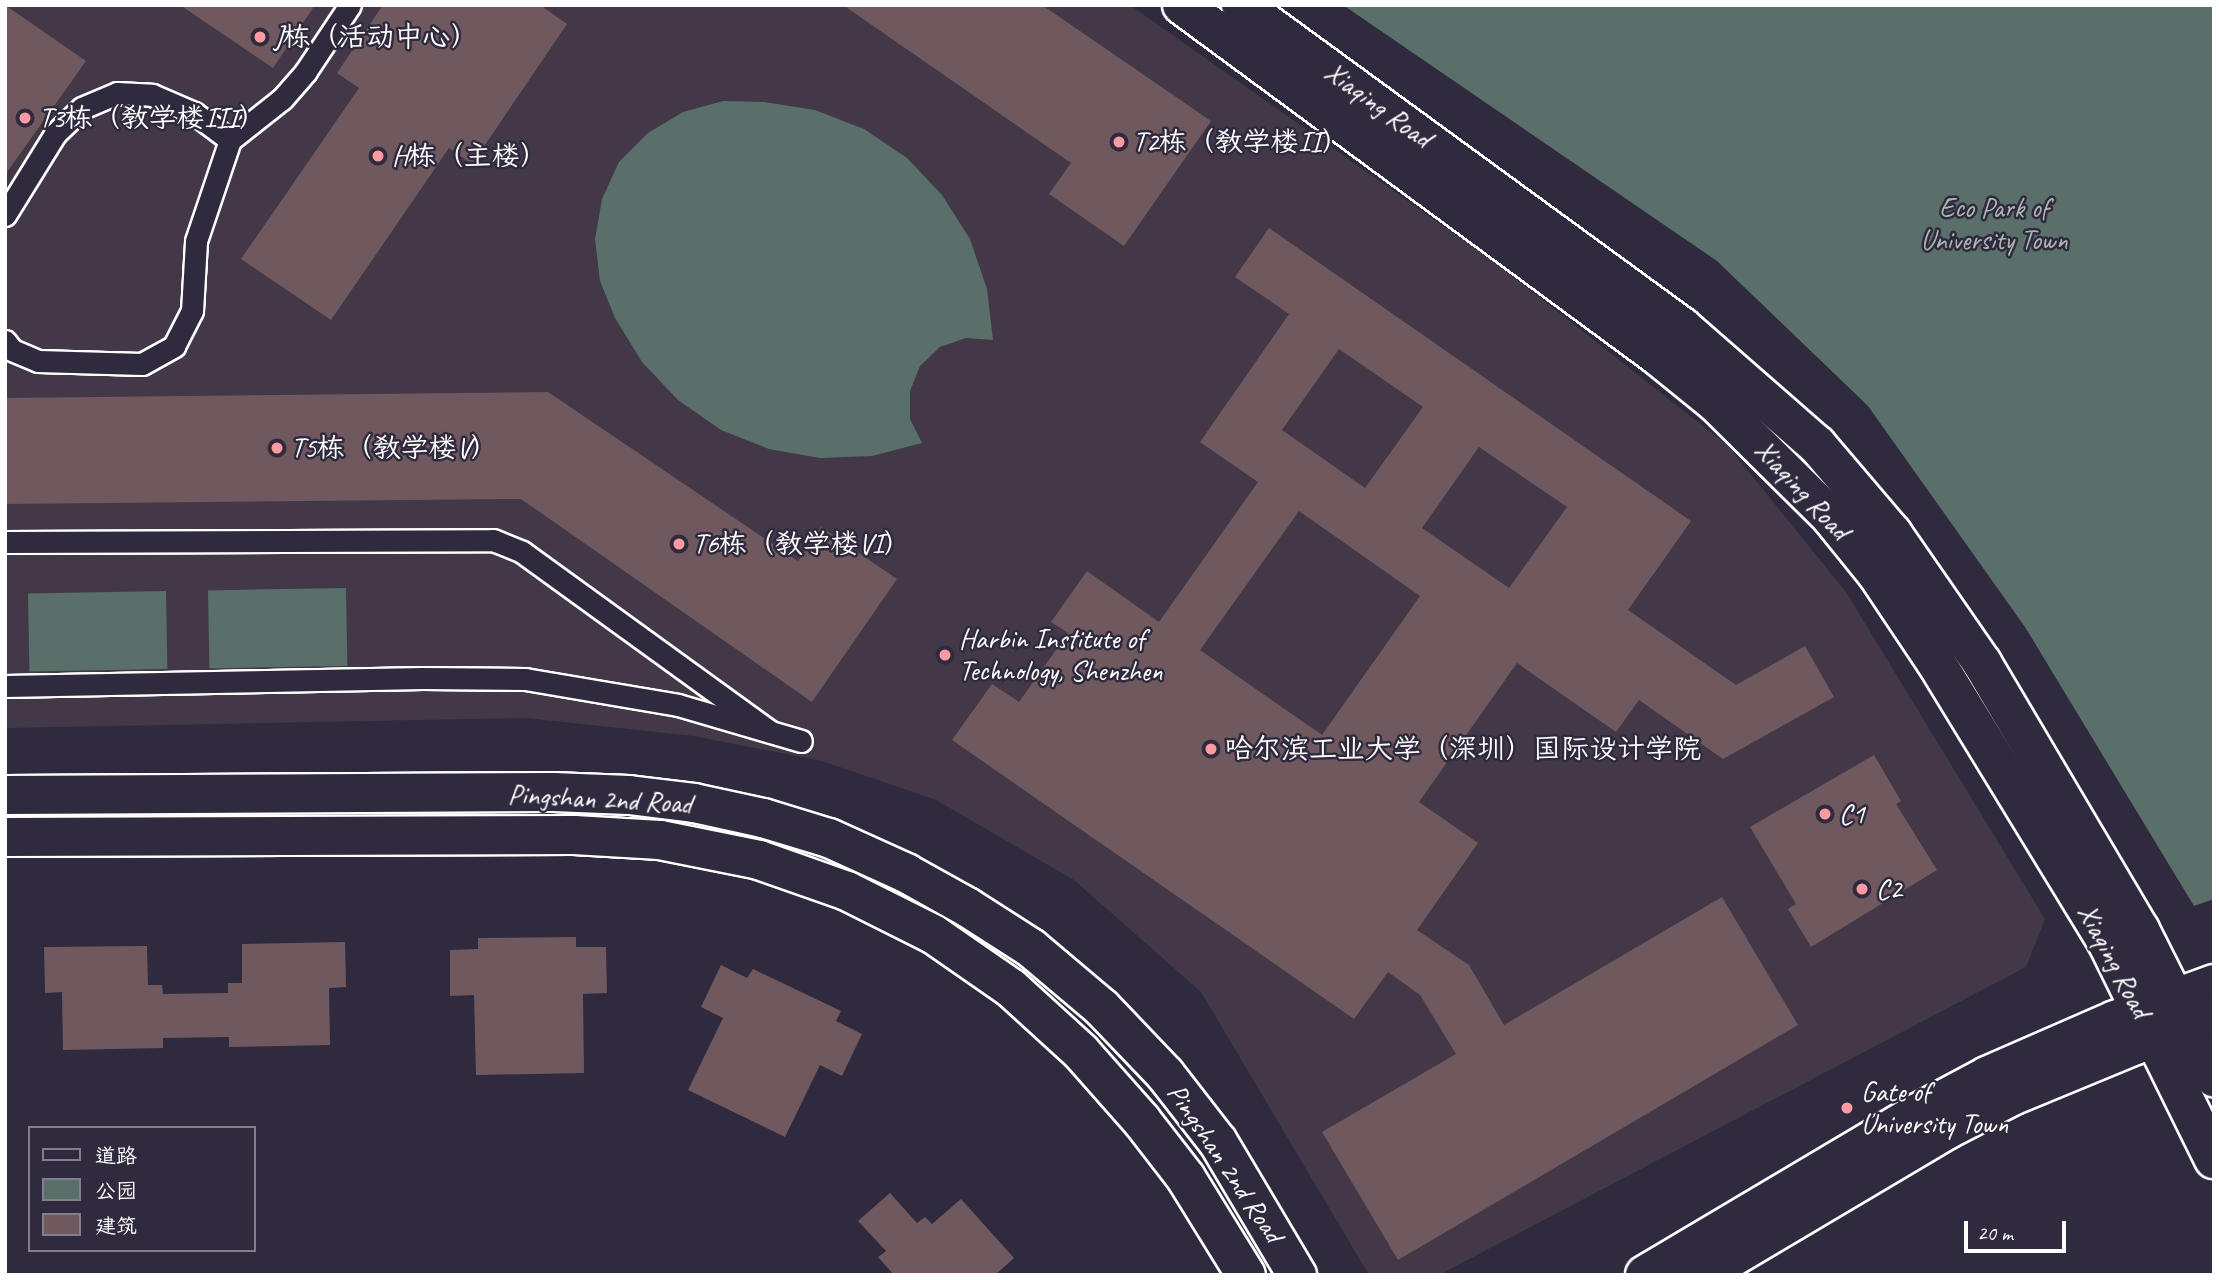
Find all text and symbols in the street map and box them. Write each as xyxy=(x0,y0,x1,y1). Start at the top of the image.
place label: J栋（活动中心） xyxy=(274,20,479,54)
marker: J栋（活动中心） xyxy=(252,29,268,45)
street label: Xiaqing Road xyxy=(1318,55,1438,155)
place label: T3栋（教学楼III） xyxy=(39,101,267,135)
marker: T3栋（教学楼III） xyxy=(17,110,33,126)
place label: T2栋（教学楼II） xyxy=(1133,125,1349,159)
marker: T2栋（教学楼II） xyxy=(1111,134,1127,150)
place label: H栋（主楼） xyxy=(392,139,548,173)
marker: H栋（主楼） xyxy=(370,148,386,164)
park label: Eco Park of University Town xyxy=(1920,191,2068,257)
place label: T5栋（教学楼V） xyxy=(291,431,498,465)
street label: Xiaqing Road xyxy=(1748,433,1856,547)
marker: T5栋（教学楼V） xyxy=(269,440,285,456)
place label: T6栋（教学楼VI） xyxy=(693,527,911,561)
marker: T6栋（教学楼VI） xyxy=(671,536,687,552)
place label: Harbin Institute of Technology, Shenzhen xyxy=(959,622,1162,688)
marker: Harbin Institute of Technology, Shenzhen xyxy=(937,647,953,663)
place label: 哈尔滨工业大学（深圳）国际设计学院 xyxy=(1225,732,1701,766)
marker: 哈尔滨工业大学（深圳）国际设计学院 xyxy=(1203,741,1219,757)
street label: Pingshan 2nd Road xyxy=(507,777,693,821)
place label: C1 xyxy=(1839,797,1865,831)
marker: C1 xyxy=(1817,806,1833,822)
place label: C2 xyxy=(1876,872,1902,906)
marker: C2 xyxy=(1854,881,1870,897)
street label: Xiaqing Road xyxy=(2070,899,2158,1023)
place label: Gate of University Town xyxy=(1861,1075,2008,1141)
street label: Pingshan 2nd Road xyxy=(1160,1077,1290,1249)
marker: Gate of University Town xyxy=(1839,1100,1855,1116)
legend xyxy=(28,1126,256,1252)
text: 道路 xyxy=(95,1143,137,1169)
text: 公园 xyxy=(95,1178,137,1204)
scale bar xyxy=(1967,1206,2068,1250)
text: 建筑 xyxy=(95,1213,137,1239)
text: 20 m xyxy=(1977,1220,2013,1246)

